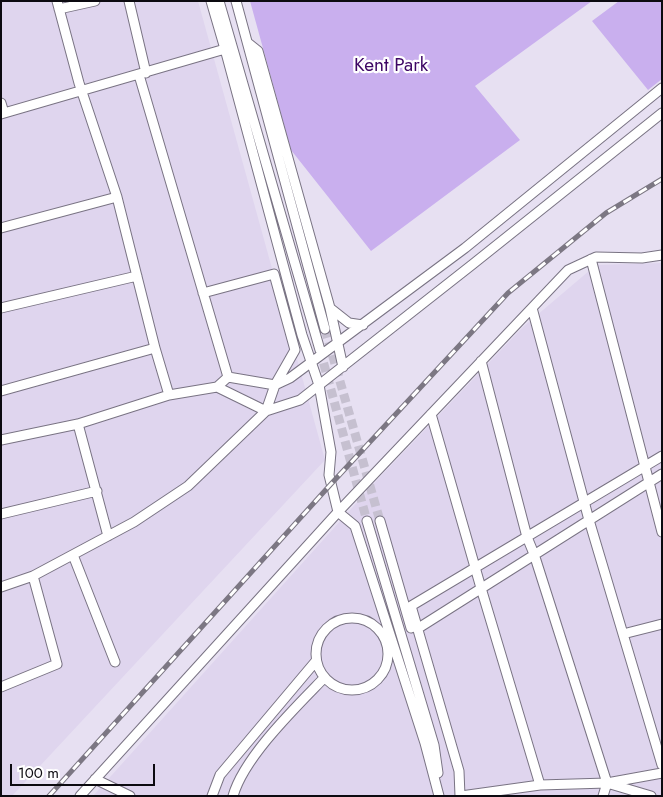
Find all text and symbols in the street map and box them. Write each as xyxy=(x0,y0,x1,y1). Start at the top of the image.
park label: Kent Park xyxy=(354,55,428,77)
scale bar xyxy=(12,754,158,786)
text: 100 m xyxy=(18,762,59,784)

